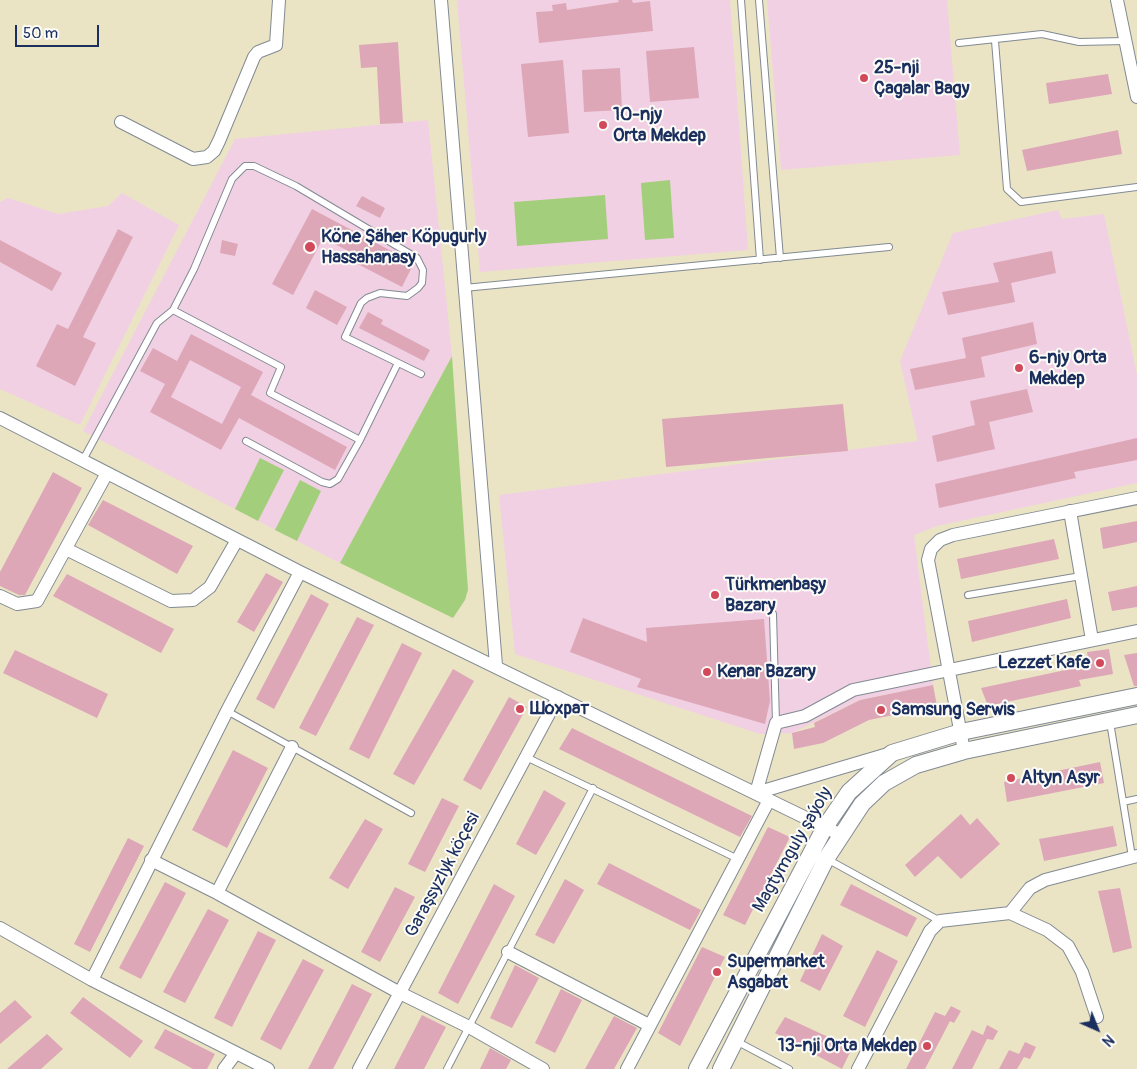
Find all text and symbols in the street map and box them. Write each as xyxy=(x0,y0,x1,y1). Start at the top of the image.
scale bar xyxy=(18,15,101,47)
text: 50 m xyxy=(23,24,58,43)
place label: 25-nji Çagalar Bagy xyxy=(874,57,969,100)
marker: 25-nji Çagalar Bagy xyxy=(858,72,870,84)
place label: 10-njy Orta Mekdep xyxy=(613,104,706,146)
marker: 10-njy Orta Mekdep xyxy=(597,119,609,131)
place label: Köne Şäher Köpugurly Hassahanasy xyxy=(321,226,486,268)
marker: Köne Şäher Köpugurly Hassahanasy xyxy=(303,240,317,254)
place label: 6-njy Orta Mekdep xyxy=(1029,347,1107,389)
marker: 6-njy Orta Mekdep xyxy=(1013,362,1025,374)
place label: Türkmenbaşy Bazary xyxy=(725,574,826,616)
marker: Türkmenbaşy Bazary xyxy=(709,589,721,601)
place label: Lezzet Kafe xyxy=(998,652,1090,674)
marker: Lezzet Kafe xyxy=(1094,657,1106,669)
place label: Kenar Bazary xyxy=(717,661,816,683)
marker: Kenar Bazary xyxy=(701,666,713,678)
place label: Шохрат xyxy=(530,698,589,720)
place label: Samsung Serwis xyxy=(891,699,1015,721)
marker: Шохрат xyxy=(514,703,526,715)
marker: Samsung Serwis xyxy=(875,704,887,716)
place label: Altyn Asyr xyxy=(1021,767,1100,789)
marker: Altyn Asyr xyxy=(1005,772,1017,784)
street label: Magtymguly şaýoly xyxy=(748,784,838,916)
street label: Garaşsyzlyk köçesi xyxy=(401,809,485,941)
place label: Supermarket Asgabat xyxy=(727,951,825,994)
marker: Supermarket Asgabat xyxy=(711,966,723,978)
north arrow xyxy=(1072,1004,1122,1054)
text: N xyxy=(1098,1031,1117,1050)
place label: 13-nji Orta Mekdep xyxy=(778,1035,917,1057)
marker: 13-nji Orta Mekdep xyxy=(921,1040,933,1052)

